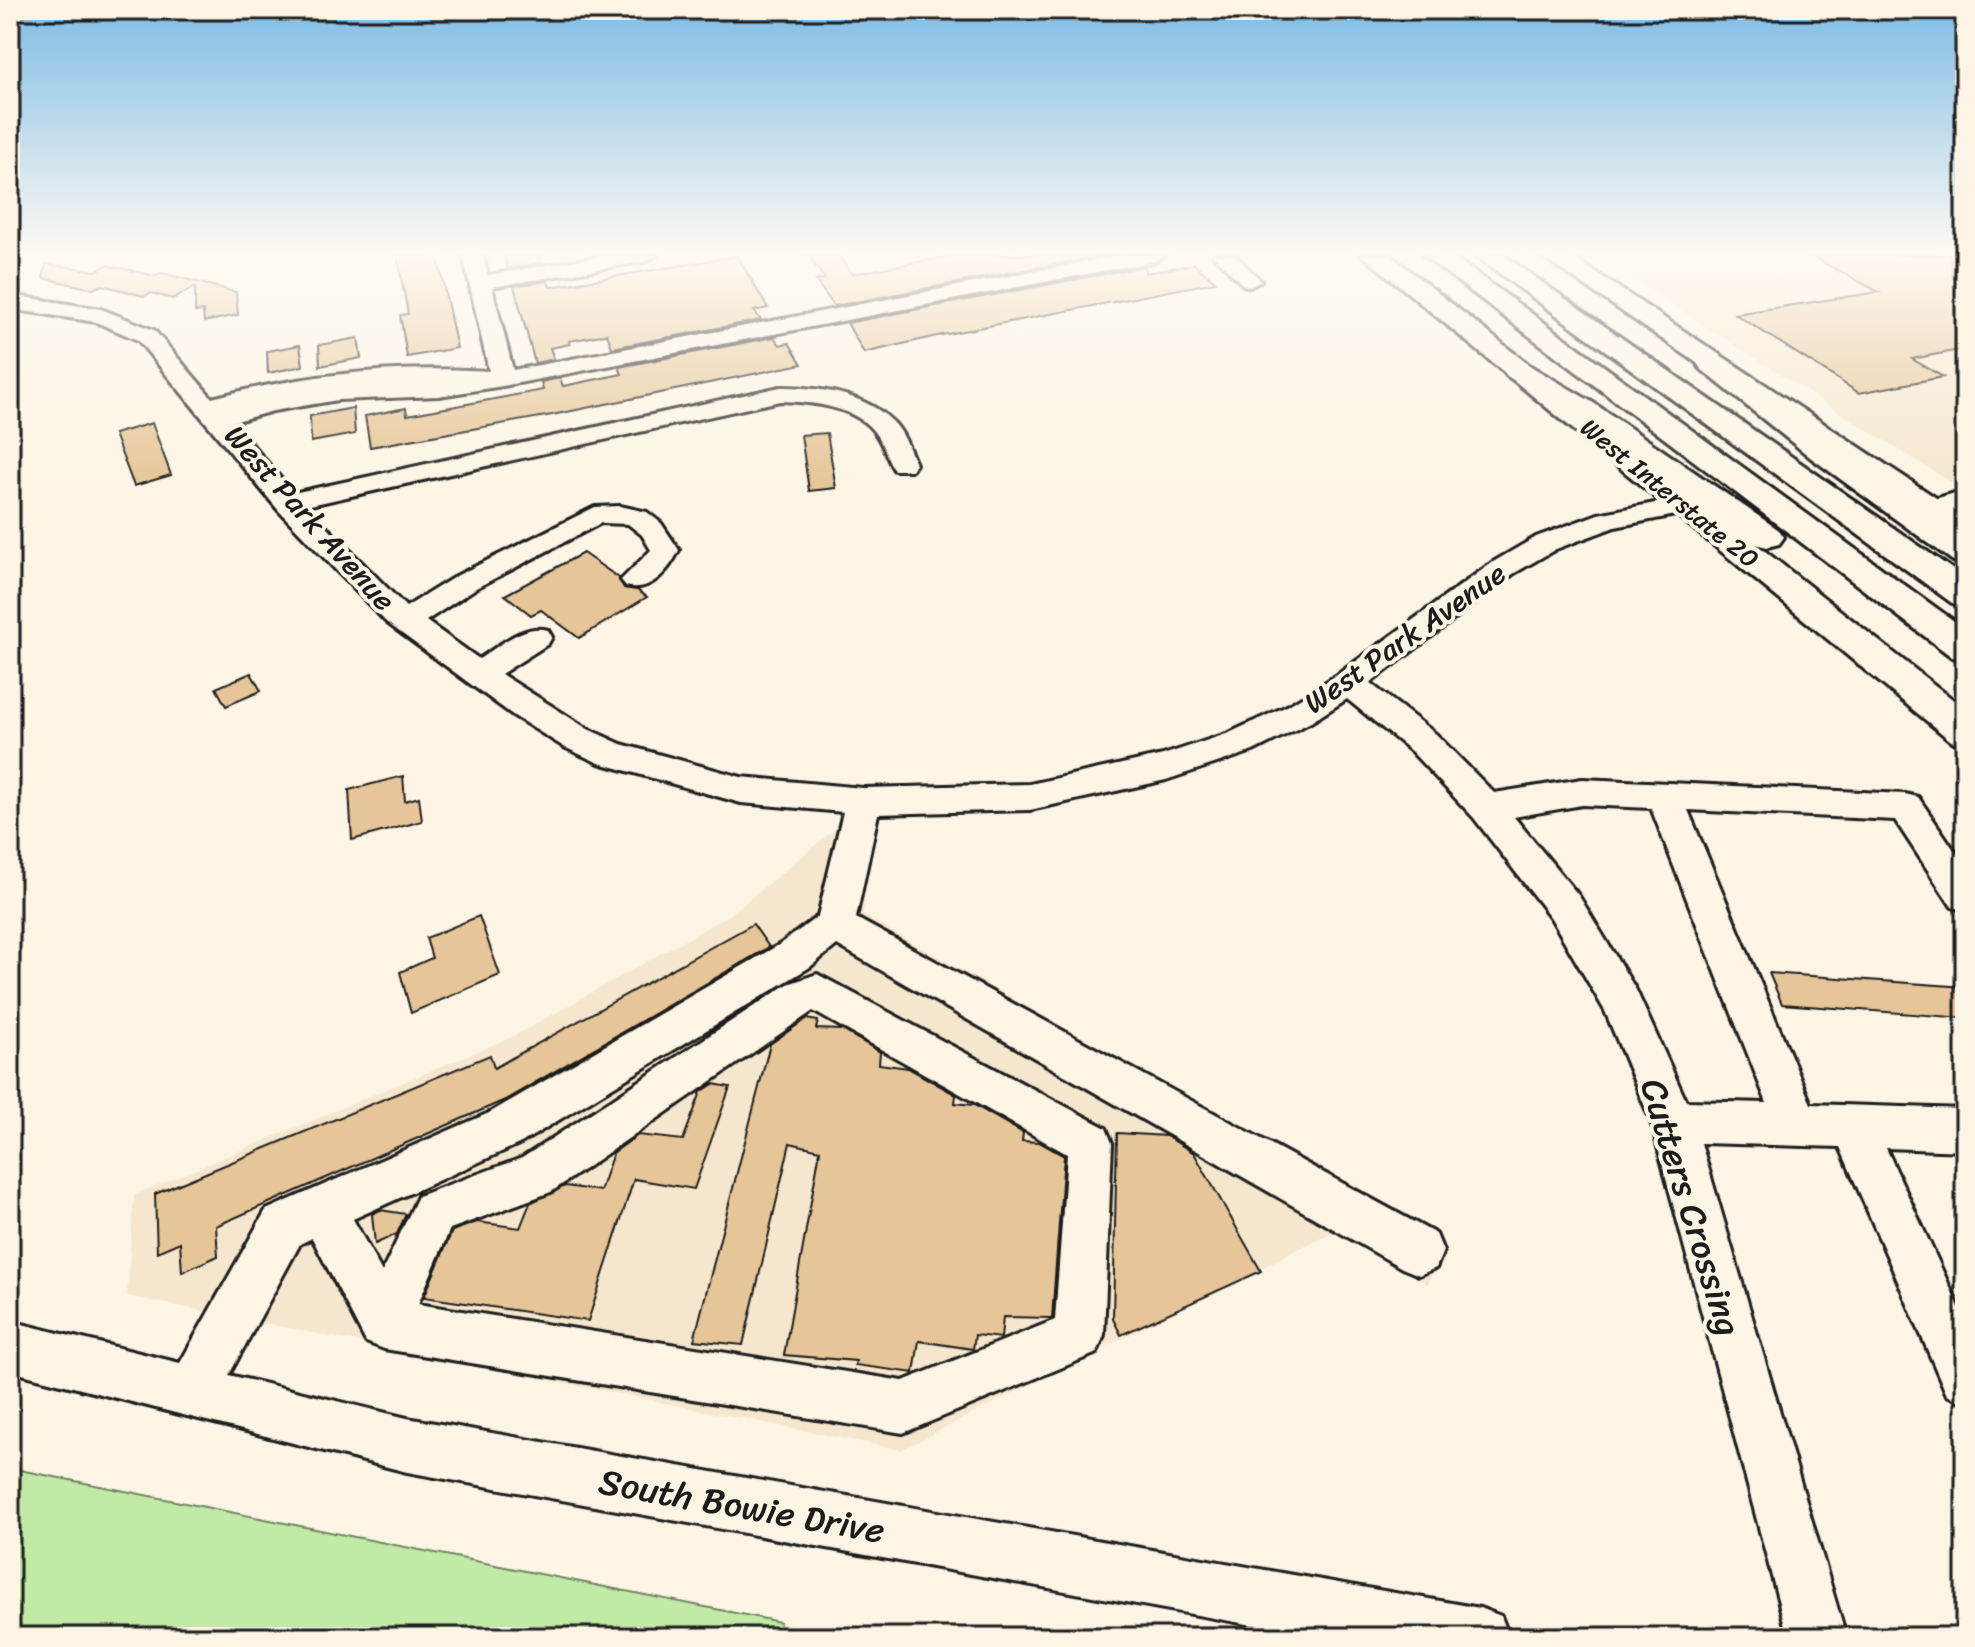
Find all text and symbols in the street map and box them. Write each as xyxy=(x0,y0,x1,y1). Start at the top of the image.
street label: West Interstate 20 xyxy=(1570,406,1770,580)
street label: West Park Avenue xyxy=(210,412,410,624)
street label: West Park Avenue xyxy=(1292,548,1518,728)
street label: Cutters Crossing xyxy=(1621,1071,1761,1344)
street label: South Bowie Drive xyxy=(594,1449,890,1563)

